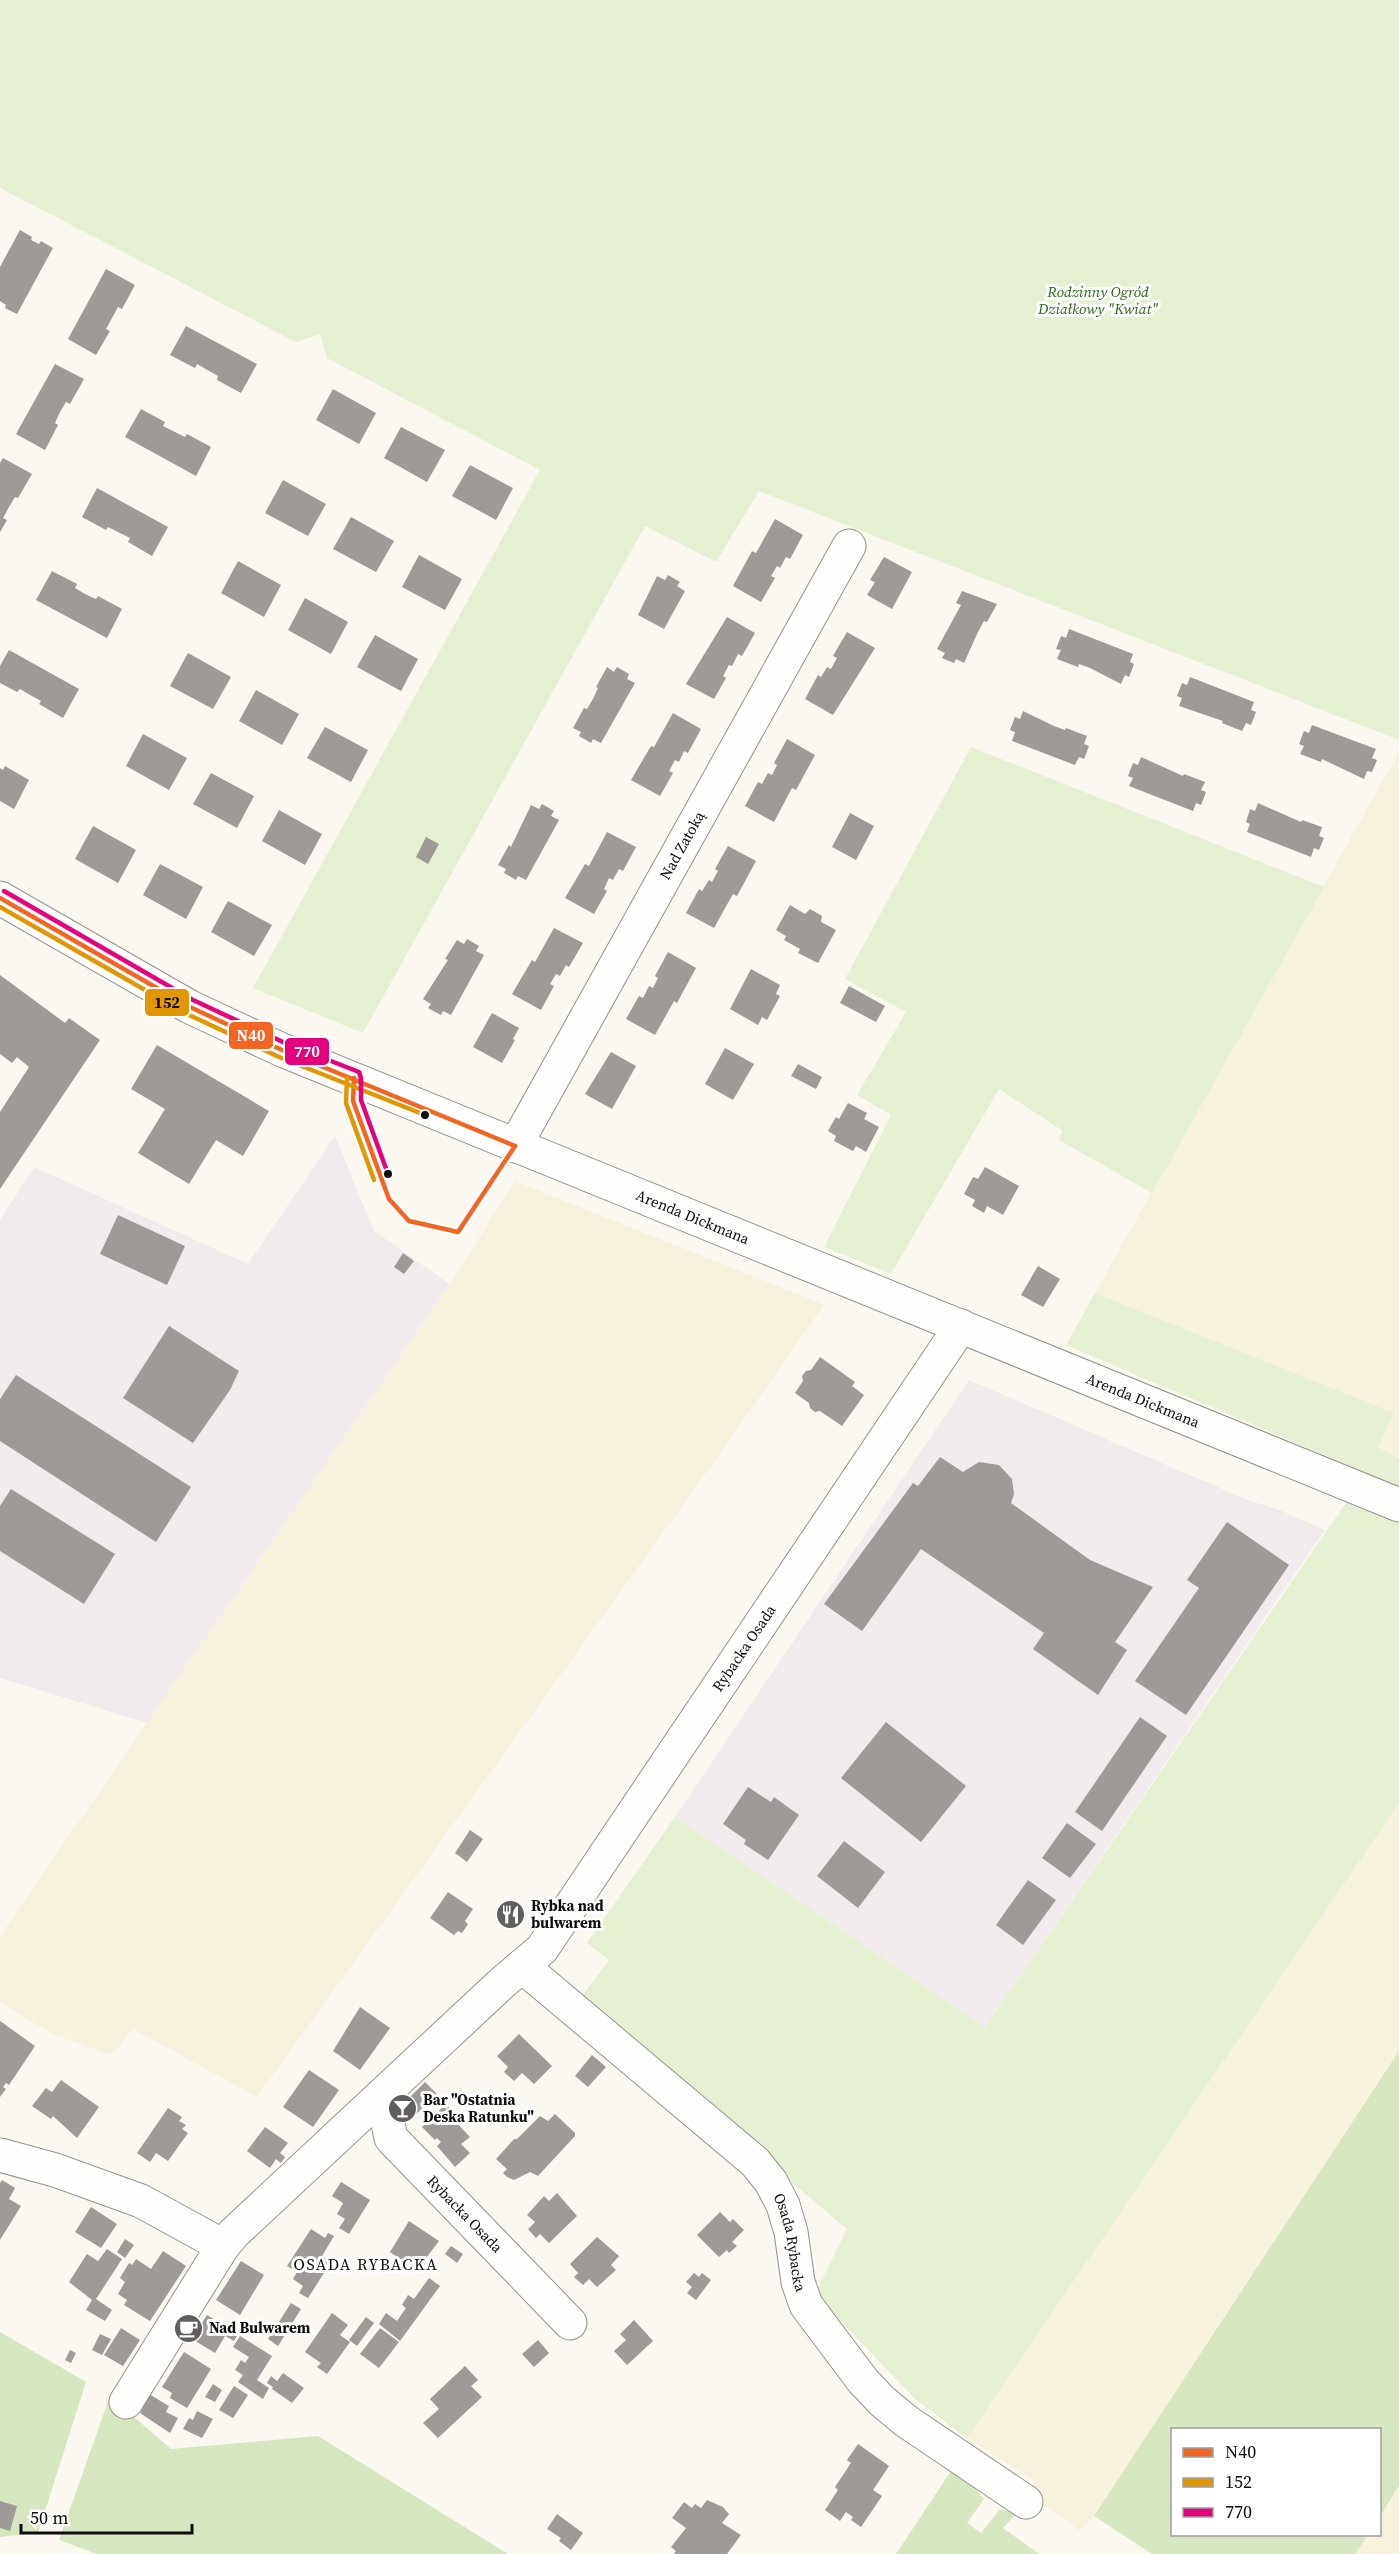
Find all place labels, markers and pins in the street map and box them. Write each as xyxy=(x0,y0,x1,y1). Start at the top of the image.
unlabelled marker xyxy=(419,1109,431,1121)
unlabelled marker xyxy=(382,1168,394,1180)
place label: Rybka nad bulwarem xyxy=(531,1895,604,1933)
restaurant icon: Rybka nad bulwarem xyxy=(494,1899,526,1931)
place label: Bar "Ostatnia Deska Ratunku" xyxy=(423,2089,534,2127)
bar icon: Bar "Ostatnia Deska Ratunku" xyxy=(386,2093,418,2125)
cafe icon: Nad Bulwarem xyxy=(172,2312,204,2344)
place label: Nad Bulwarem xyxy=(209,2317,311,2338)

